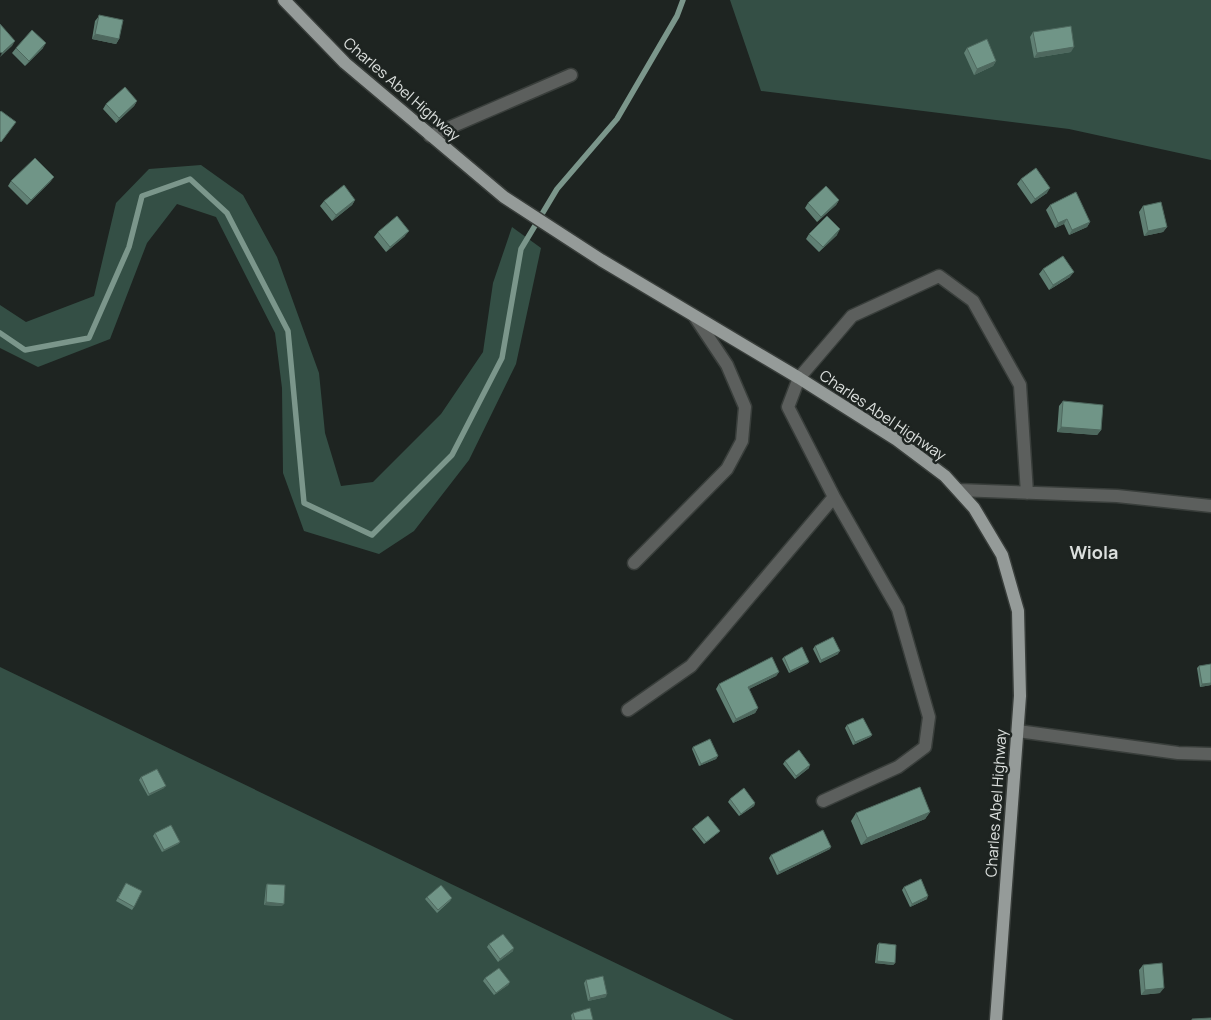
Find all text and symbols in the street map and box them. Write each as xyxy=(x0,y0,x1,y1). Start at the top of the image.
street label: Charles Abel Highway xyxy=(339,32,465,146)
street label: Charles Abel Highway xyxy=(816,365,951,465)
district label: Wiola xyxy=(1070,540,1118,564)
street label: Charles Abel Highway xyxy=(980,728,1012,878)

